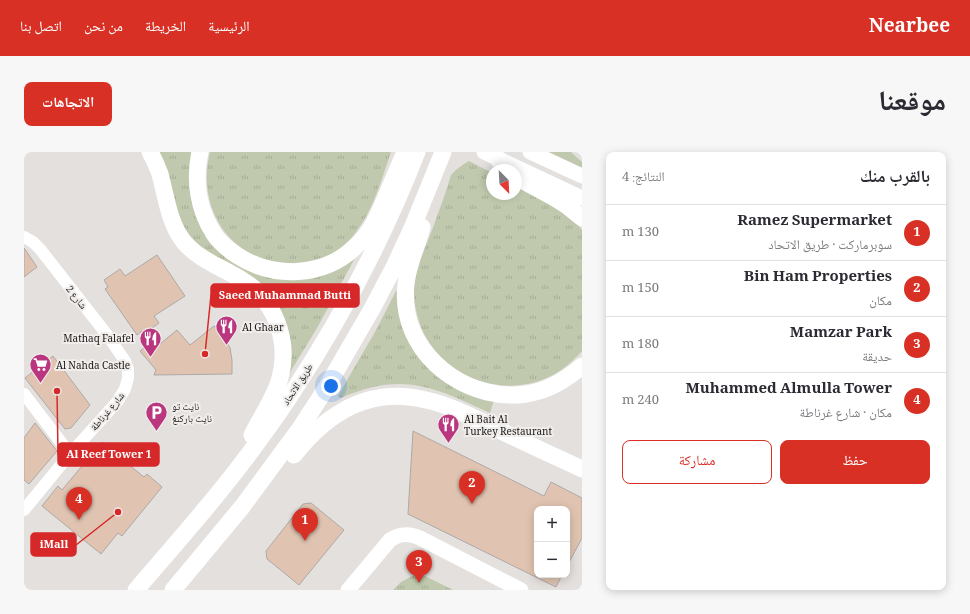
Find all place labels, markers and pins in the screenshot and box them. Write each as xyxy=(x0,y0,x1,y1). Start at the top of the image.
callout: Saeed Muhammad Butti xyxy=(211,284,359,307)
restaurant icon: Al Ghaar xyxy=(213,314,239,347)
place label: Al Ghaar xyxy=(242,320,284,337)
restaurant icon: Mathaq Falafel xyxy=(137,325,163,358)
place label: Mathaq Falafel xyxy=(63,331,134,348)
supermarket icon: Al Nahda Castle xyxy=(27,352,53,385)
place label: Al Nahda Castle xyxy=(56,358,130,375)
parking icon: نايت تو نايت باركنغ xyxy=(144,399,170,432)
place label: نايت تو نايت باركنغ xyxy=(172,399,212,428)
restaurant icon: Al Bait Al Turkey Restaurant xyxy=(436,412,462,445)
place label: Al Bait Al Turkey Restaurant xyxy=(464,412,553,441)
callout: Al Reef Tower 1 xyxy=(58,443,159,466)
pin: 2 xyxy=(459,471,485,504)
pin: 4 xyxy=(66,487,92,520)
pin: 1 xyxy=(292,508,318,541)
callout: iMall xyxy=(31,533,76,556)
pin: 3 xyxy=(406,550,432,583)

